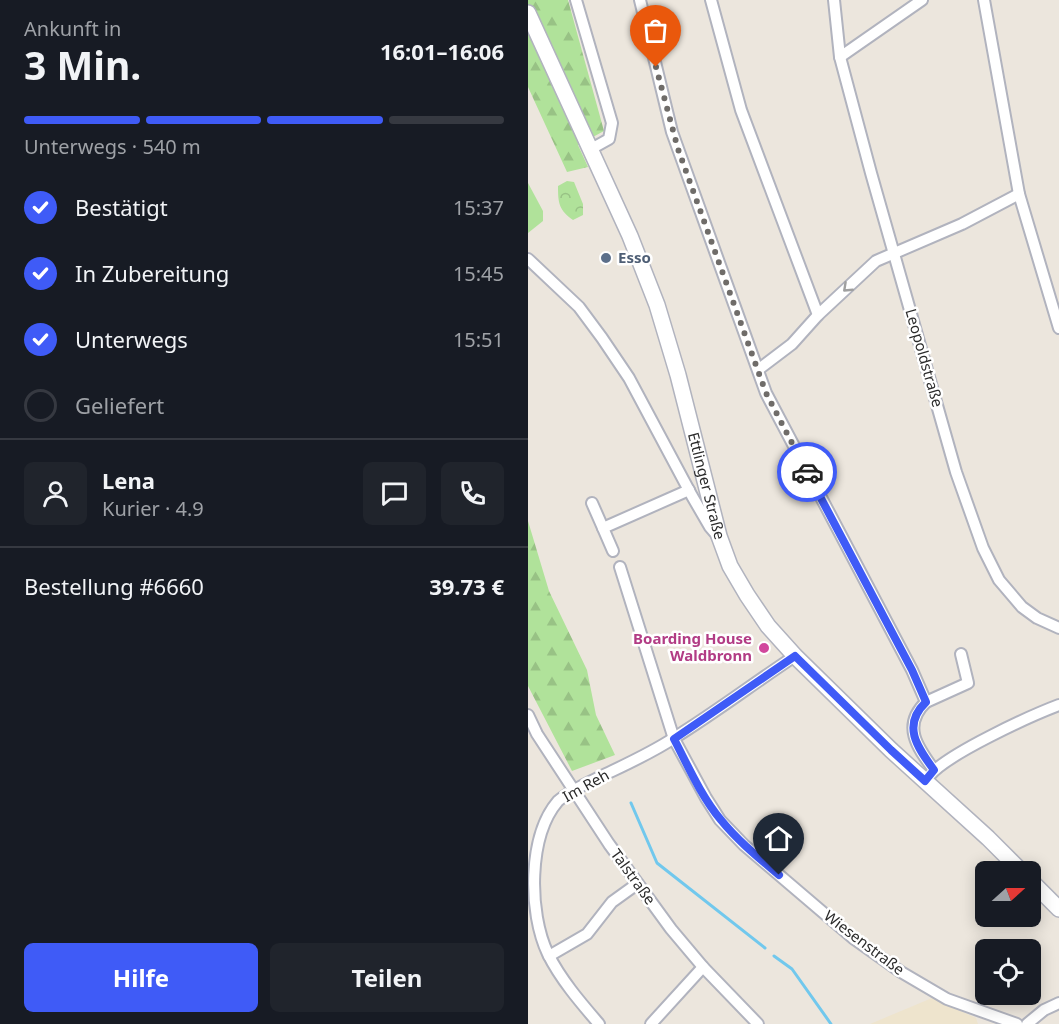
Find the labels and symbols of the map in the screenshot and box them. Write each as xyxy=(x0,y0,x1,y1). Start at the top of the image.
pin xyxy=(630,5,681,67)
place label: Esso xyxy=(618,247,651,267)
marker: Esso xyxy=(599,251,613,265)
one-way arrow xyxy=(844,280,855,291)
street label: Leopoldstraße xyxy=(901,306,949,409)
street label: Ettlinger Straße xyxy=(684,430,731,542)
courier xyxy=(777,442,837,502)
place label: Boarding House Waldbronn xyxy=(633,628,752,665)
marker: Boarding House Waldbronn xyxy=(757,641,771,655)
street label: Im Reh xyxy=(559,764,612,806)
pin xyxy=(753,813,804,875)
street label: Talstraße xyxy=(607,845,661,908)
north arrow xyxy=(975,861,1041,927)
street label: Wiesenstraße xyxy=(820,905,909,979)

